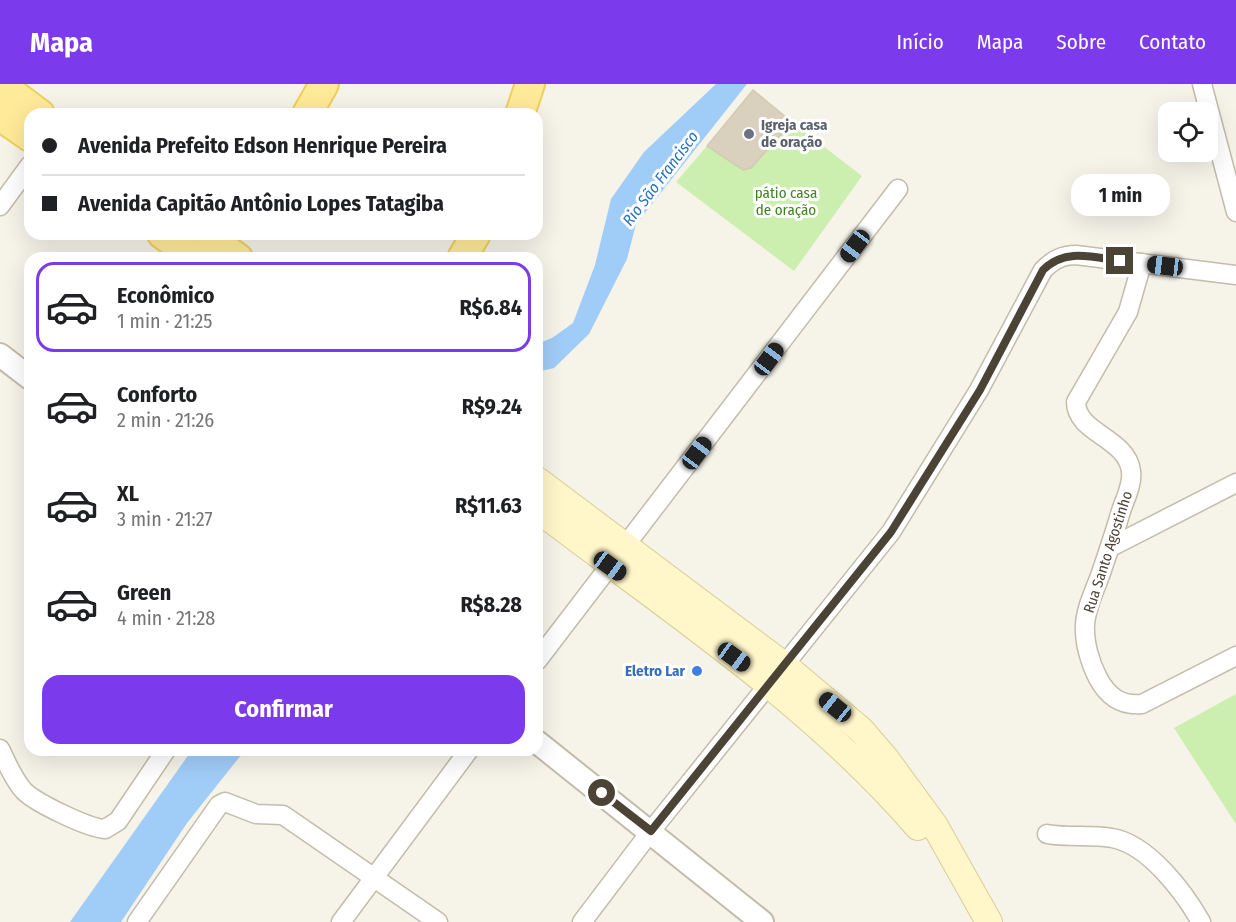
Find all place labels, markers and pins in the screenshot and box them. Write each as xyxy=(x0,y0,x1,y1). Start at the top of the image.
place label: Igreja casa de oração xyxy=(761,116,828,152)
marker: Igreja casa de oração xyxy=(742,127,756,141)
place label: Eletro Lar xyxy=(625,662,685,680)
marker: Eletro Lar xyxy=(690,664,704,678)

